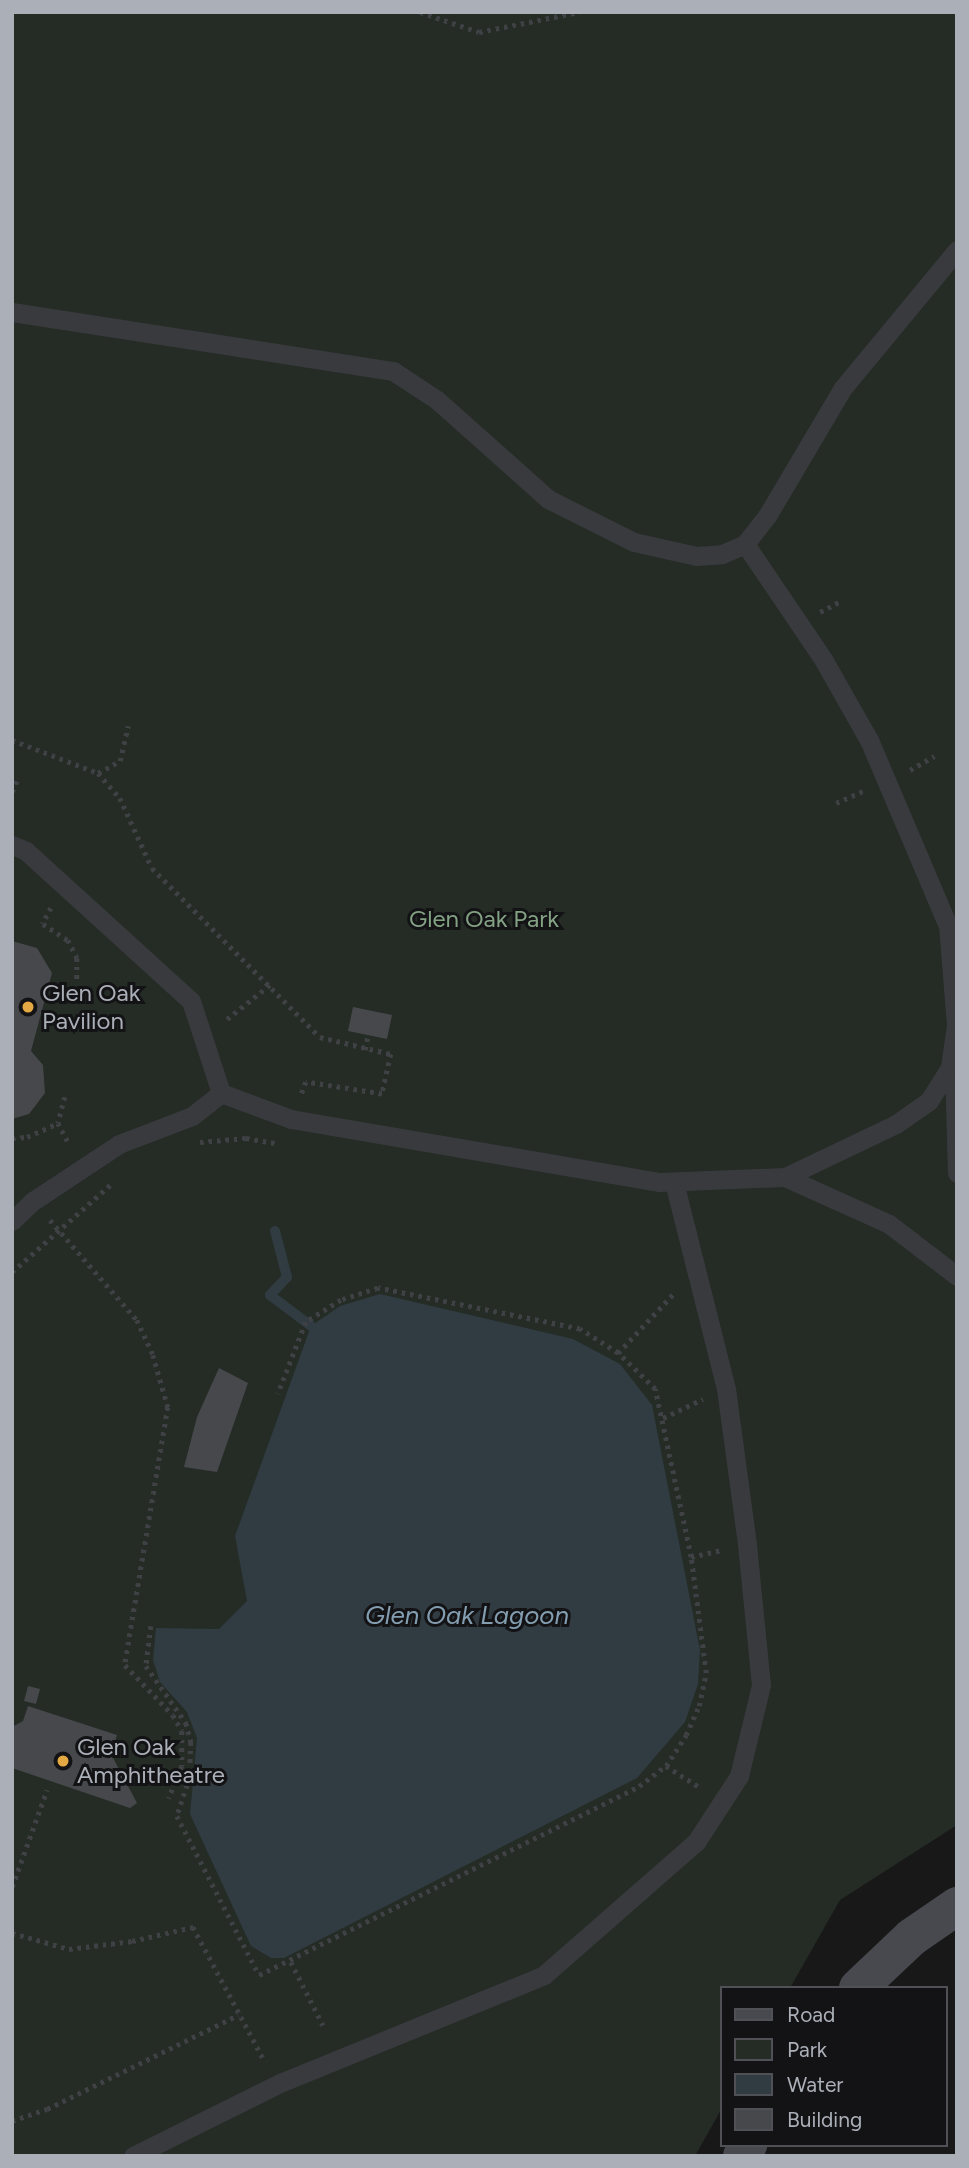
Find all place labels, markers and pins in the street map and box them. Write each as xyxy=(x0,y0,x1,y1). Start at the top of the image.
place label: Glen Oak Pavilion xyxy=(42,979,140,1035)
marker: Glen Oak Pavilion xyxy=(20,999,36,1015)
place label: Glen Oak Amphitheatre xyxy=(77,1733,225,1789)
marker: Glen Oak Amphitheatre xyxy=(55,1753,71,1769)

